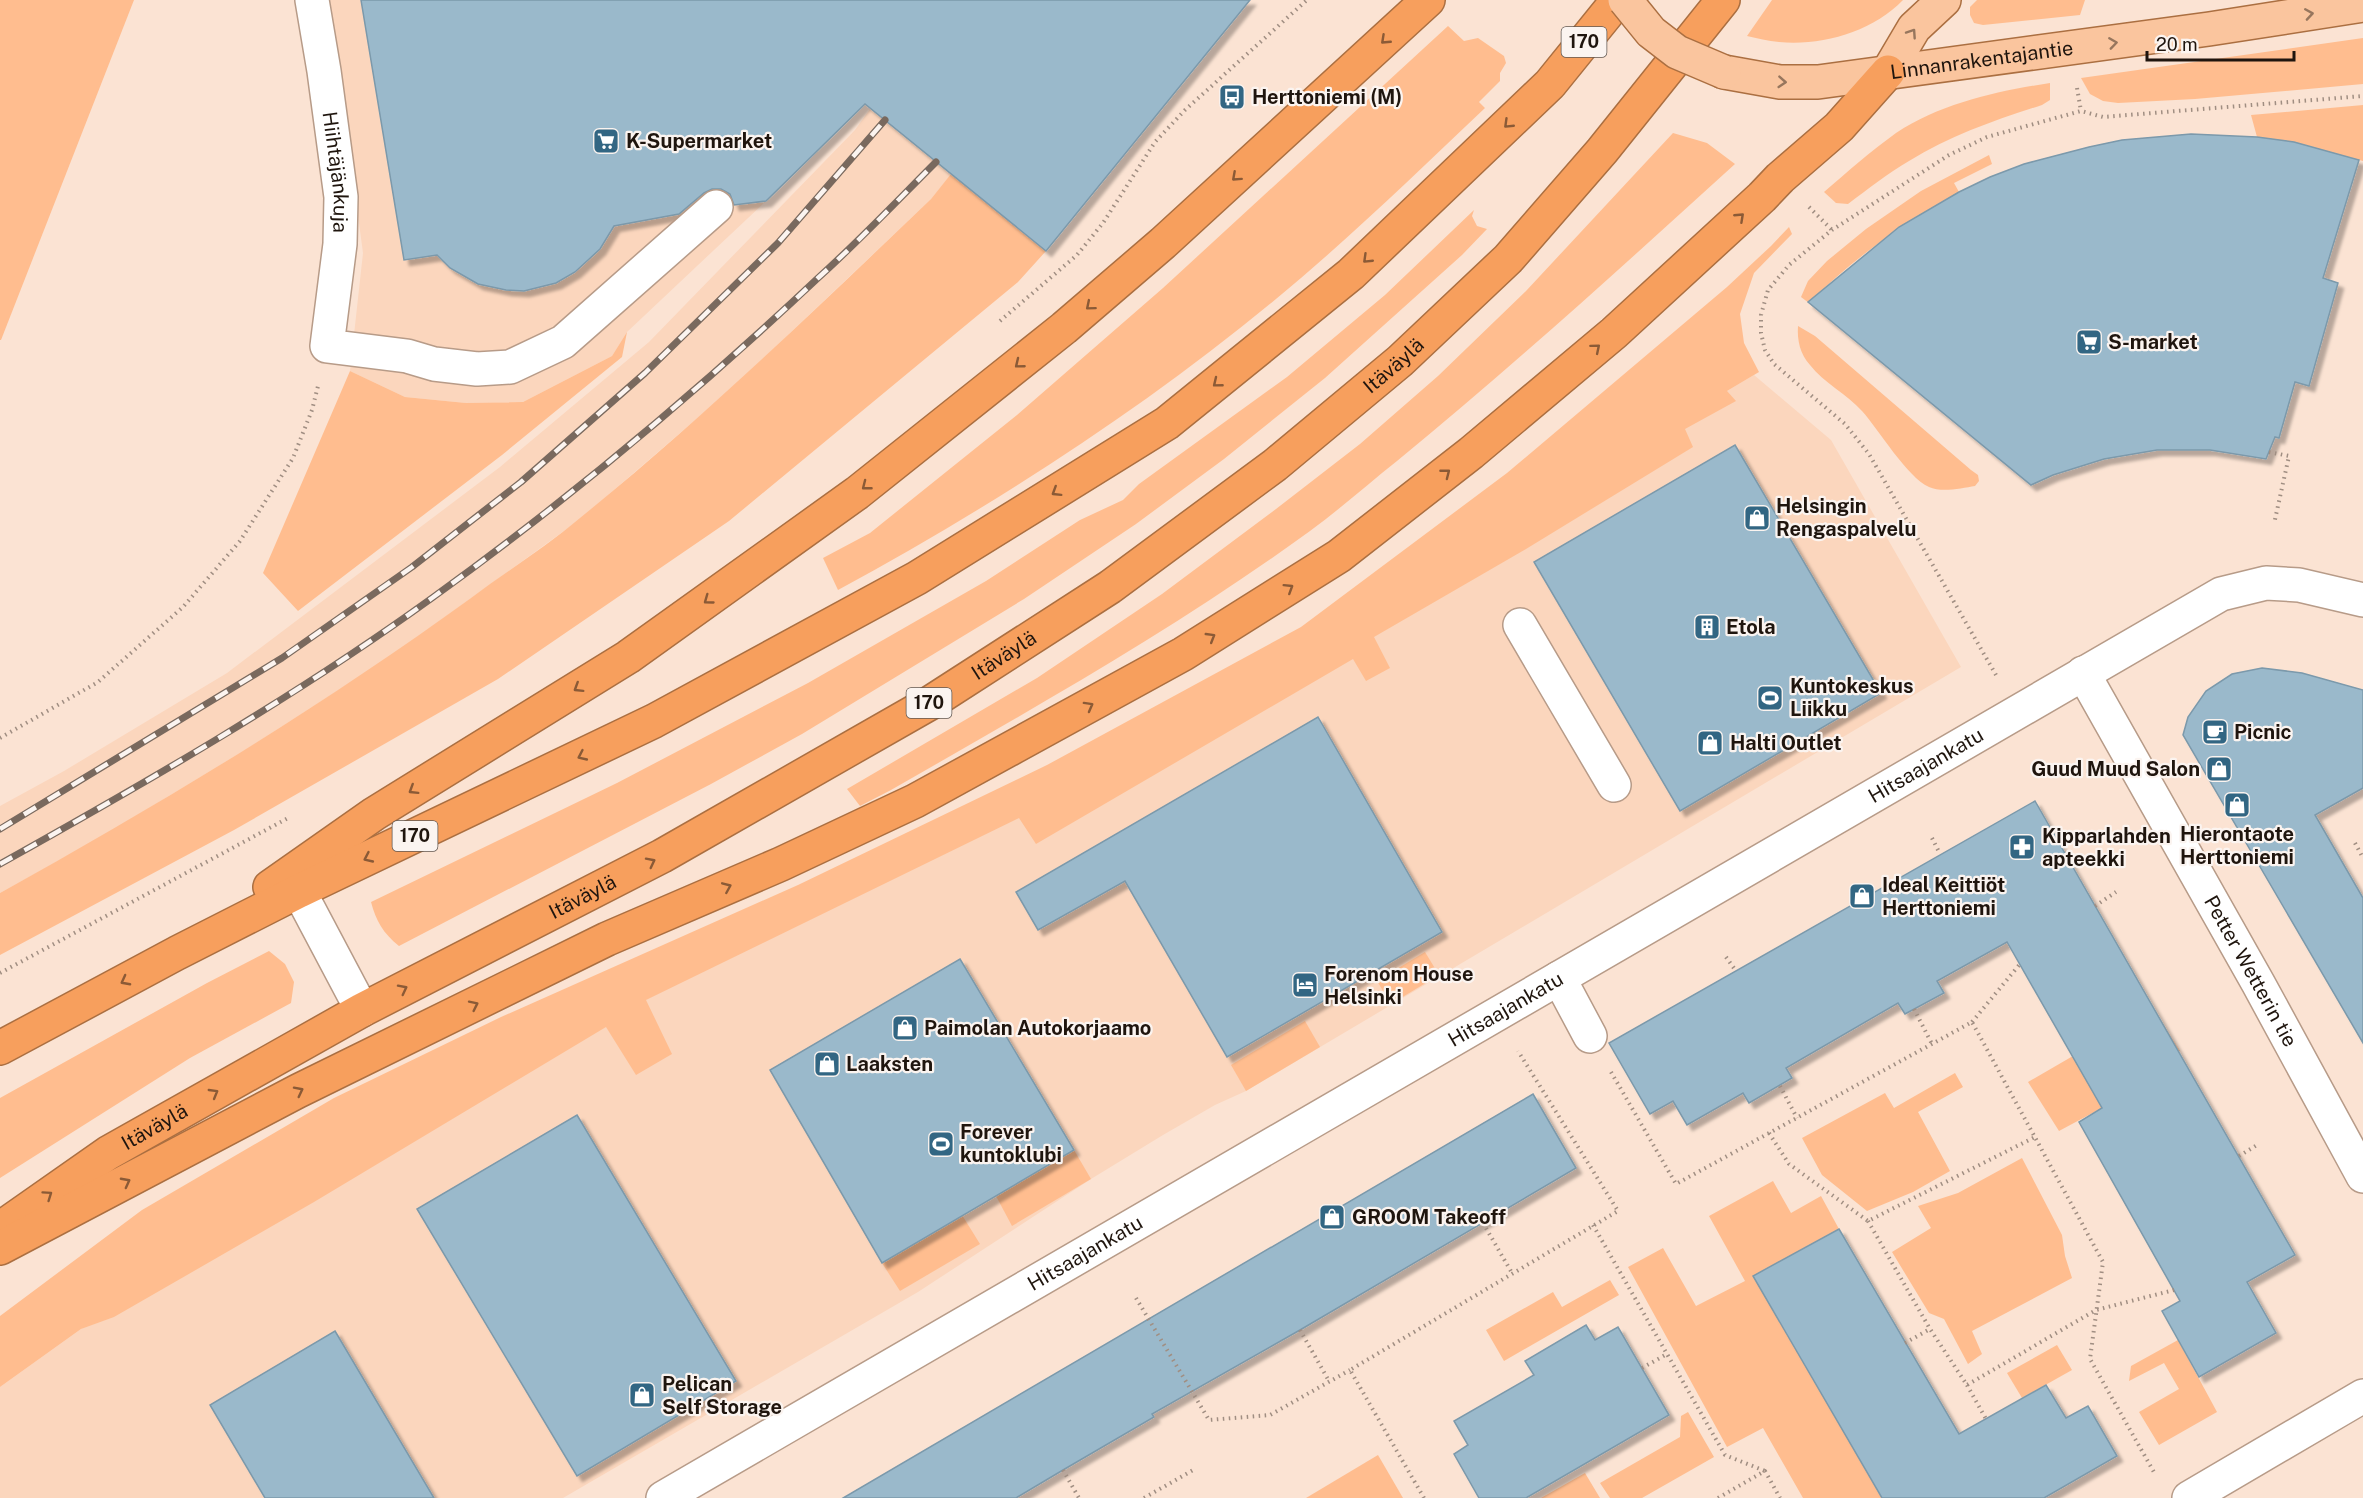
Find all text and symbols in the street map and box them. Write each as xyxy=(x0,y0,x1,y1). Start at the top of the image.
one-way arrow xyxy=(2304,8,2313,20)
scale bar xyxy=(2147,24,2294,62)
road number: 170 xyxy=(1562,27,1606,57)
one-way arrow xyxy=(1905,28,1916,39)
one-way arrow xyxy=(1382,33,1392,44)
text: 20 m xyxy=(2156,34,2198,55)
street label: Linnanrakentajantie xyxy=(1889,36,2075,84)
one-way arrow xyxy=(2108,37,2118,49)
one-way arrow xyxy=(1777,75,1786,88)
bus stop icon: Herttoniemi (M) xyxy=(1217,82,1247,112)
place label: Herttoniemi (M) xyxy=(1252,85,1402,109)
street label: Hiihtäjänkuja xyxy=(318,110,353,233)
one-way arrow xyxy=(1505,117,1515,128)
supermarket icon: K-Supermarket xyxy=(591,126,621,156)
place label: K-Supermarket xyxy=(626,129,772,153)
one-way arrow xyxy=(1232,170,1243,181)
one-way arrow xyxy=(1733,213,1744,224)
one-way arrow xyxy=(1364,252,1374,263)
one-way arrow xyxy=(1086,299,1097,310)
supermarket icon: S-market xyxy=(2074,327,2104,357)
place label: S-market xyxy=(2108,330,2198,354)
street label: Itäväylä xyxy=(1358,333,1429,398)
one-way arrow xyxy=(1589,344,1600,355)
one-way arrow xyxy=(1014,357,1025,368)
one-way arrow xyxy=(1213,375,1224,386)
one-way arrow xyxy=(1439,469,1450,480)
one-way arrow xyxy=(862,478,873,489)
one-way arrow xyxy=(1052,485,1062,497)
place label: Helsingin Rengaspalvelu xyxy=(1776,494,1916,541)
shop icon: Helsingin Rengaspalvelu xyxy=(1742,503,1772,533)
one-way arrow xyxy=(1283,584,1293,596)
one-way arrow xyxy=(704,593,715,604)
building icon: Etola xyxy=(1692,612,1722,642)
place label: Etola xyxy=(1726,615,1776,639)
street label: Itäväylä xyxy=(967,626,1041,685)
one-way arrow xyxy=(1205,632,1215,644)
place label: Kuntokeskus Liikku xyxy=(1790,674,1914,721)
one-way arrow xyxy=(574,680,585,691)
sports icon: Kuntokeskus Liikku xyxy=(1755,683,1785,713)
road number: 170 xyxy=(906,688,952,718)
one-way arrow xyxy=(1082,702,1093,713)
cafe icon: Picnic xyxy=(2200,717,2230,747)
place label: Picnic xyxy=(2234,720,2291,744)
street label: Hitsaajankatu xyxy=(1864,723,1988,808)
shop icon: Halti Outlet xyxy=(1695,728,1725,758)
place label: Halti Outlet xyxy=(1730,731,1842,755)
one-way arrow xyxy=(578,748,589,760)
shop icon: Guud Muud Salon xyxy=(2204,754,2234,784)
place label: Guud Muud Salon xyxy=(2031,757,2200,781)
one-way arrow xyxy=(408,783,419,794)
shop icon: Hierontaote Herttoniemi xyxy=(2222,790,2252,820)
road number: 170 xyxy=(392,821,438,851)
place label: Hierontaote Herttoniemi xyxy=(2180,822,2294,869)
place label: Kipparlahden apteekki xyxy=(2042,824,2171,871)
pharmacy icon: Kipparlahden apteekki xyxy=(2007,832,2037,862)
one-way arrow xyxy=(364,850,375,862)
one-way arrow xyxy=(645,857,656,869)
street label: Itäväylä xyxy=(545,870,620,924)
place label: Ideal Keittiöt Herttoniemi xyxy=(1882,873,2005,920)
shop icon: Ideal Keittiöt Herttoniemi xyxy=(1847,881,1877,911)
one-way arrow xyxy=(720,883,731,895)
street label: Petter Wetterin tie xyxy=(2199,891,2302,1051)
place label: Forenom House Helsinki xyxy=(1324,962,1473,1009)
street label: Hitsaajankatu xyxy=(1444,966,1567,1052)
hotel icon: Forenom House Helsinki xyxy=(1290,970,1320,1000)
one-way arrow xyxy=(121,974,131,985)
one-way arrow xyxy=(396,984,407,996)
one-way arrow xyxy=(467,1001,478,1012)
shop icon: Paimolan Autokorjaamo xyxy=(890,1013,920,1043)
place label: Paimolan Autokorjaamo xyxy=(924,1016,1151,1040)
shop icon: Laaksten xyxy=(812,1049,842,1079)
place label: Laaksten xyxy=(846,1052,933,1076)
one-way arrow xyxy=(292,1087,303,1098)
one-way arrow xyxy=(208,1089,218,1101)
street label: Itäväylä xyxy=(117,1099,192,1155)
place label: Forever kuntoklubi xyxy=(960,1120,1062,1167)
sports icon: Forever kuntoklubi xyxy=(926,1129,956,1159)
one-way arrow xyxy=(120,1178,130,1189)
one-way arrow xyxy=(41,1191,52,1202)
shop icon: GROOM Takeoff xyxy=(1317,1202,1347,1232)
place label: GROOM Takeoff xyxy=(1352,1205,1506,1229)
street label: Hitsaajankatu xyxy=(1023,1210,1147,1296)
place label: Pelican Self Storage xyxy=(662,1372,782,1419)
shop icon: Pelican Self Storage xyxy=(627,1380,657,1410)

